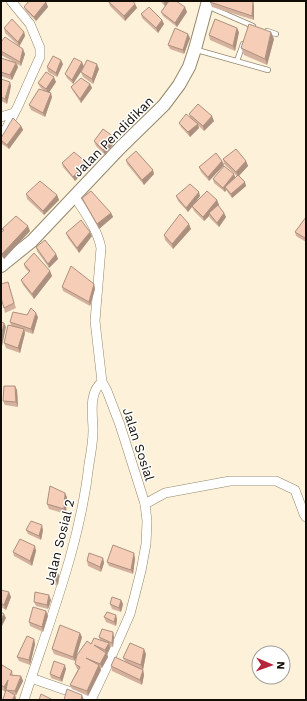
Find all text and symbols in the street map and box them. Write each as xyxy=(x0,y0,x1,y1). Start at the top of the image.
street label: Jalan Pendidikan xyxy=(70,93,157,180)
street label: Jalan Sosial xyxy=(120,406,157,483)
street label: Jalan Sosial 2 xyxy=(42,498,77,586)
north arrow xyxy=(251,645,291,685)
text: N xyxy=(274,661,287,670)

